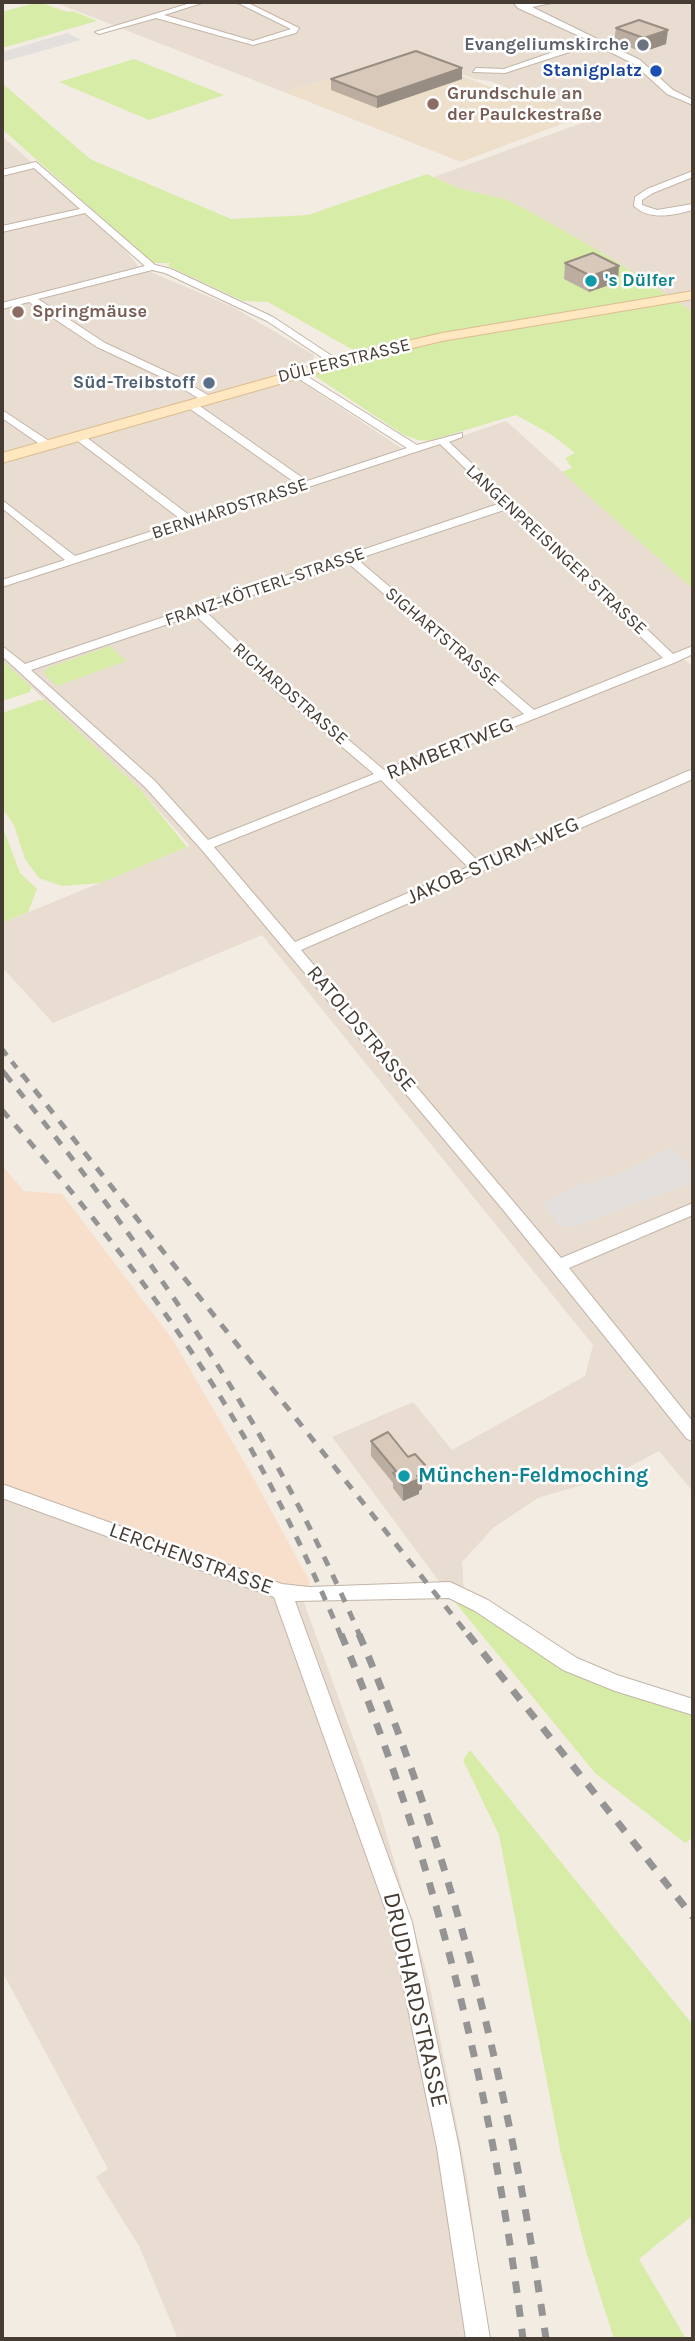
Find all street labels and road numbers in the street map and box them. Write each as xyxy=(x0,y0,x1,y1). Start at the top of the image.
street label: DÜLFERSTRASSE xyxy=(276,334,412,388)
street label: LANGENPREISINGER STRASSE xyxy=(461,460,651,640)
street label: BERNHARDSTRASSE xyxy=(149,474,311,544)
street label: FRANZ-KÖTTERL-STRASSE xyxy=(162,543,368,631)
street label: SIGHARTSTRASSE xyxy=(380,583,504,691)
street label: RICHARDSTRASSE xyxy=(228,638,352,750)
street label: RAMBERTWEG xyxy=(383,712,517,786)
street label: JAKOB-STURM-WEG xyxy=(403,812,583,910)
street label: RATOLDSTRASSE xyxy=(301,961,421,1097)
street label: LERCHENSTRASSE xyxy=(105,1518,277,1600)
street label: DRUDHARDSTRASSE xyxy=(376,1890,454,2110)

